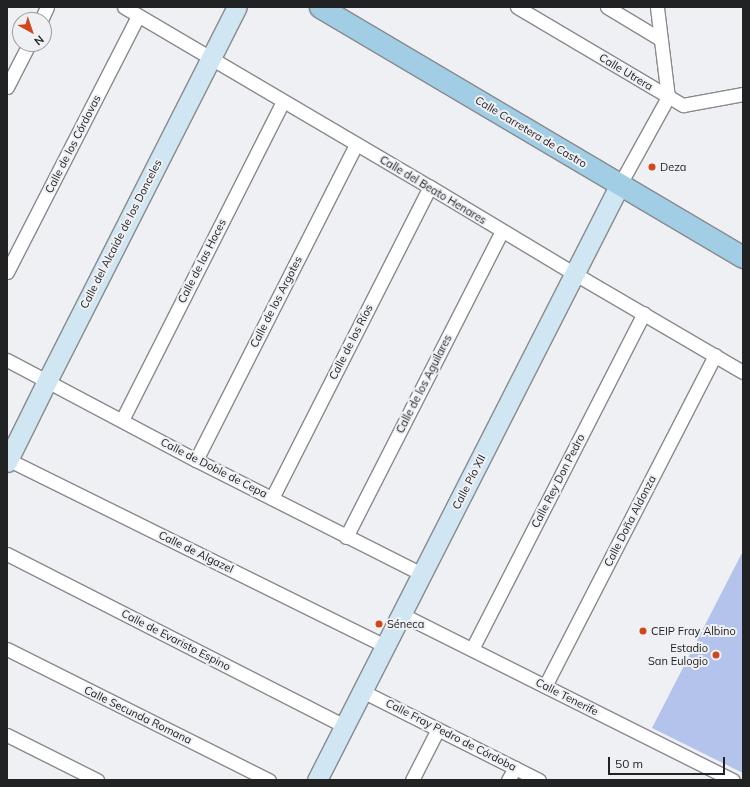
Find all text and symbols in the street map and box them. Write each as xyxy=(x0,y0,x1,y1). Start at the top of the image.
north arrow xyxy=(12,12,52,52)
text: N xyxy=(31,32,47,48)
street label: Calle Utrera xyxy=(597,51,655,93)
street label: Calle de los Córdovas xyxy=(42,93,104,195)
street label: Calle Carretera de Castro xyxy=(473,93,589,171)
street label: Calle del Beato Henares xyxy=(377,153,489,227)
street label: Calle del Alcaide de los Donceles xyxy=(77,157,165,311)
place label: Deza xyxy=(660,160,686,174)
marker: Deza xyxy=(647,162,657,172)
street label: Calle de las Hoces xyxy=(175,217,229,305)
street label: Calle de los Argotes xyxy=(247,254,305,350)
street label: Calle de los Ríos xyxy=(326,302,376,382)
street label: Calle de los Aguilares xyxy=(393,332,455,436)
street label: Calle Rey Don Pedro xyxy=(529,432,587,530)
street label: Calle de Doble de Cepa xyxy=(159,435,269,501)
street label: Calle Pío XII xyxy=(450,452,488,512)
street label: Calle Doña Aldonza xyxy=(601,473,659,569)
street label: Calle de Algazel xyxy=(156,528,236,576)
street label: Calle de Evaristo Espino xyxy=(119,607,233,673)
place label: Séneca xyxy=(387,617,424,631)
marker: Séneca xyxy=(374,619,384,629)
place label: CEIP Fray Albino xyxy=(651,624,736,638)
marker: CEIP Fray Albino xyxy=(638,626,648,636)
place label: Estadio San Eulogio xyxy=(648,642,708,668)
marker: Estadio San Eulogio xyxy=(711,650,721,660)
street label: Calle Tenerife xyxy=(534,676,600,718)
street label: Calle Secunda Romana xyxy=(82,683,194,747)
street label: Calle Fray Pedro de Córdoba xyxy=(384,696,518,774)
scale bar xyxy=(610,749,727,775)
text: 50 m xyxy=(615,756,643,771)

